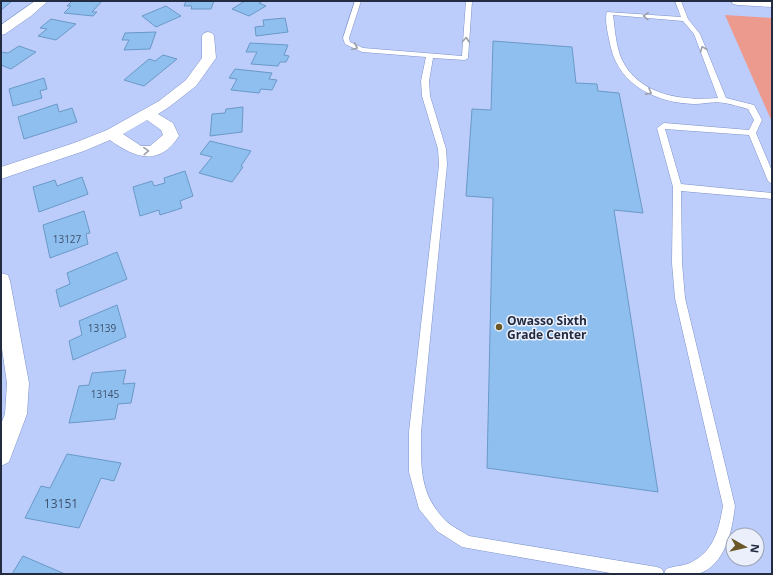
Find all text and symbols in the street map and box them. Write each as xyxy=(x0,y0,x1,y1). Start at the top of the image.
one-way arrow xyxy=(643,11,649,20)
one-way arrow xyxy=(462,37,471,43)
one-way arrow xyxy=(351,42,358,50)
one-way arrow xyxy=(699,46,707,53)
one-way arrow xyxy=(645,88,652,95)
one-way arrow xyxy=(143,147,149,155)
house number: 13127 xyxy=(53,232,82,246)
place label: Owasso Sixth Grade Center xyxy=(507,312,587,343)
house number: 13139 xyxy=(88,321,117,335)
marker: Owasso Sixth Grade Center xyxy=(494,322,504,332)
house number: 13145 xyxy=(91,387,120,401)
house number: 13151 xyxy=(44,495,78,512)
north arrow xyxy=(725,527,765,567)
text: N xyxy=(747,543,763,554)

